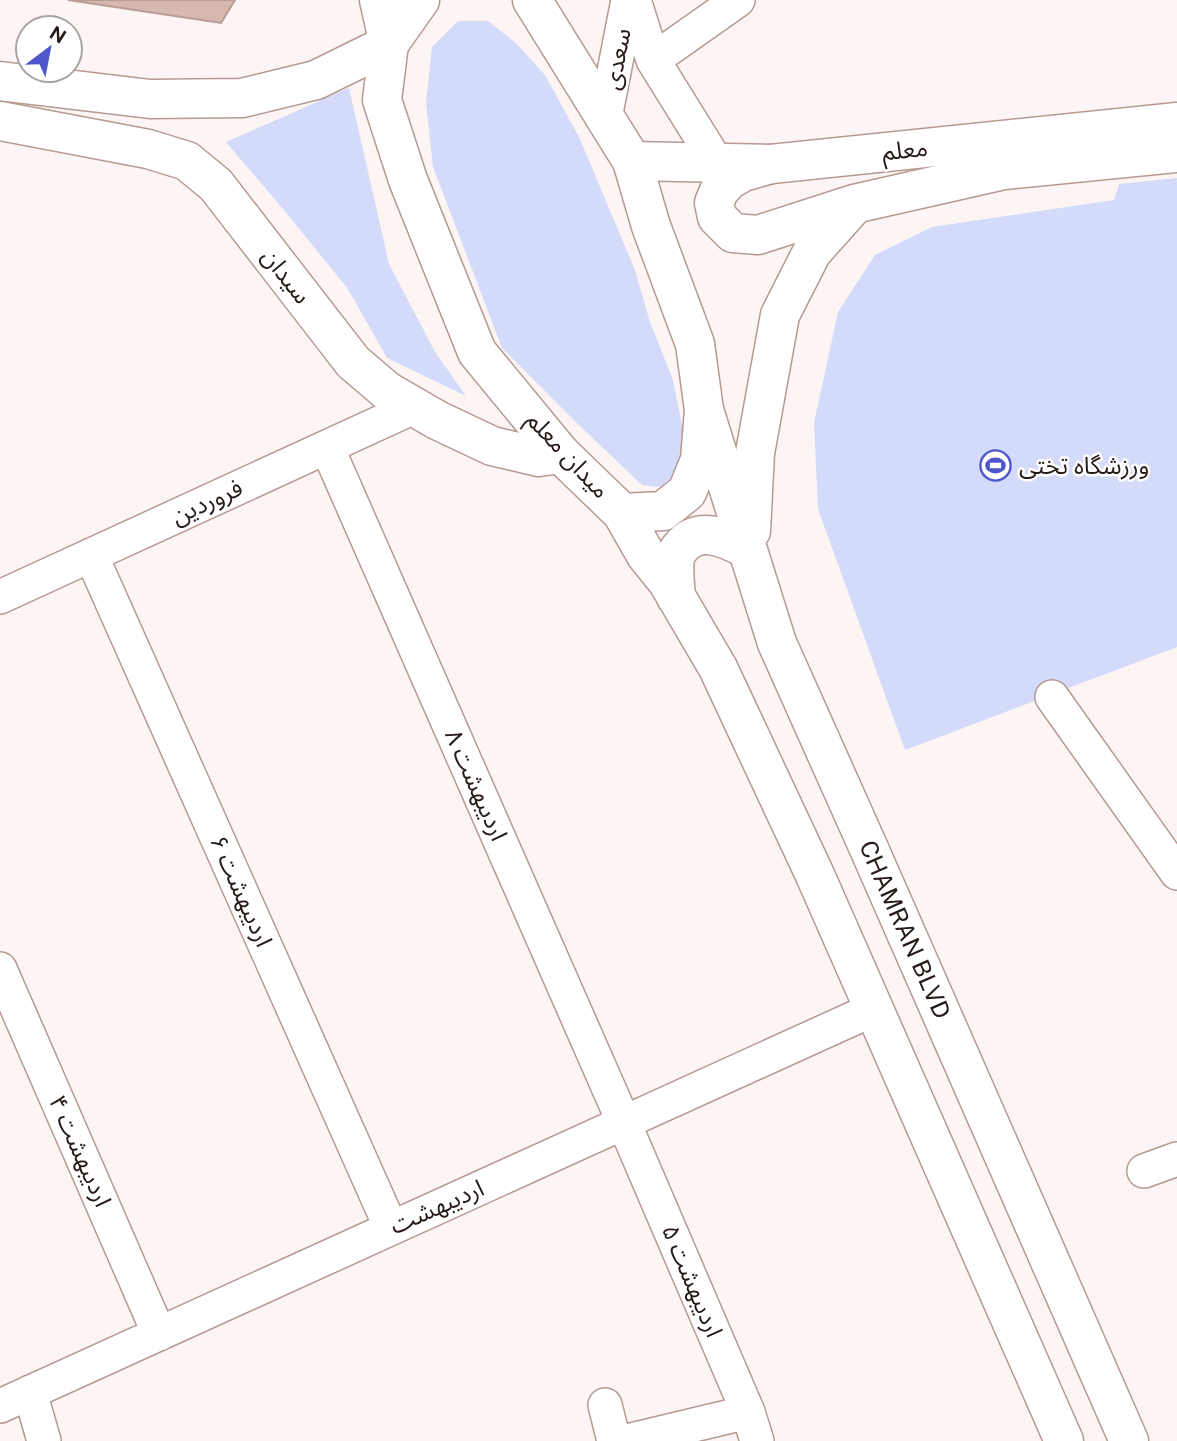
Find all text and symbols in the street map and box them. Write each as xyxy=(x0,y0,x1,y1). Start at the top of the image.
north arrow xyxy=(14,14,84,84)
text: N xyxy=(46,21,70,48)
street label: سعدی xyxy=(596,26,637,92)
street label: معلم xyxy=(881,133,930,169)
street label: سیدان xyxy=(256,242,317,309)
street label: میدان معلم xyxy=(519,405,616,506)
sports icon: ورزشگاه تختی xyxy=(979,449,1013,483)
place label: ورزشگاه تختی xyxy=(1019,451,1149,480)
street label: فروردین xyxy=(167,473,247,531)
street label: اردیبهشت ۸ xyxy=(439,725,514,845)
street label: اردیبهشت ۶ xyxy=(204,831,279,951)
street label: CHAMRAN BLVD xyxy=(854,836,957,1023)
street label: اردیبهشت ۴ xyxy=(43,1091,118,1211)
street label: اردیبهشت xyxy=(385,1173,488,1240)
street label: اردیبهشت ۵ xyxy=(656,1220,729,1341)

